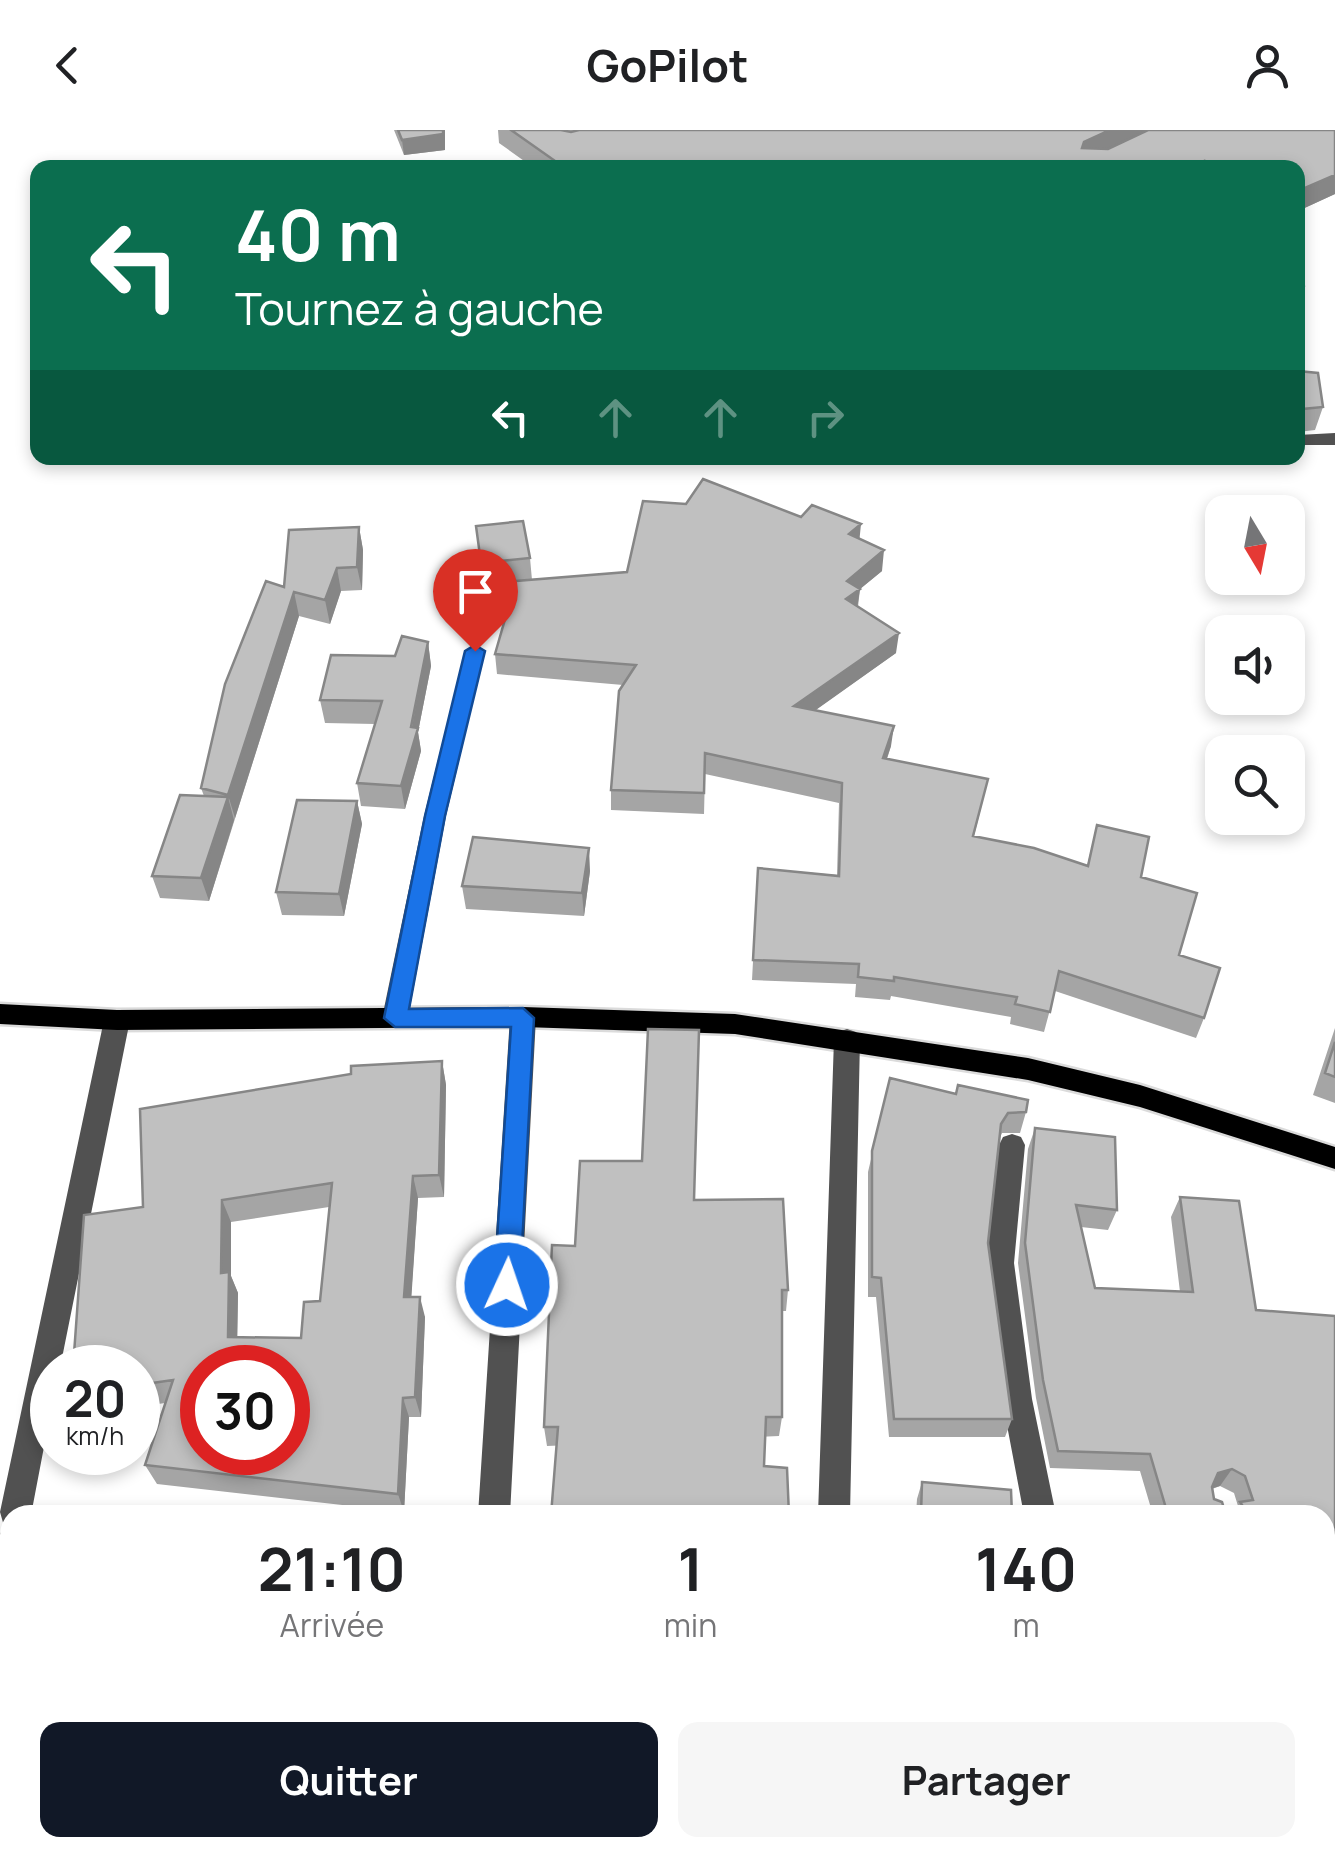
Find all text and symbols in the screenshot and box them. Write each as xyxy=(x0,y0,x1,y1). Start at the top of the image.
text: GoPilot xyxy=(586,34,749,96)
icon: back xyxy=(40,38,95,93)
icon: person xyxy=(1240,38,1295,93)
text: 40 m xyxy=(235,186,401,282)
icon: left xyxy=(70,200,200,330)
text: Tournez à gauche xyxy=(235,277,604,339)
icon: left xyxy=(483,390,538,445)
icon: ahead xyxy=(588,390,643,445)
icon: ahead xyxy=(693,390,748,445)
icon: right xyxy=(798,390,853,445)
north arrow xyxy=(1205,495,1305,595)
map controls xyxy=(1205,495,1305,835)
pin xyxy=(433,549,518,652)
icon: arrive xyxy=(448,564,503,619)
button: sound xyxy=(1205,615,1305,715)
button: search xyxy=(1205,735,1305,835)
position arrow xyxy=(455,1233,559,1337)
speed limit sign: 30 xyxy=(180,1345,310,1475)
text: 20 xyxy=(64,1364,126,1432)
text: km/h xyxy=(66,1418,124,1453)
text: 21:10 xyxy=(258,1527,406,1609)
text: 1 xyxy=(677,1527,704,1609)
text: 140 xyxy=(975,1527,1077,1609)
text: Arrivée xyxy=(280,1603,384,1647)
text: min xyxy=(664,1603,717,1647)
text: m xyxy=(1013,1603,1040,1647)
button: Quitter xyxy=(40,1722,658,1837)
button: Partager xyxy=(678,1722,1295,1837)

